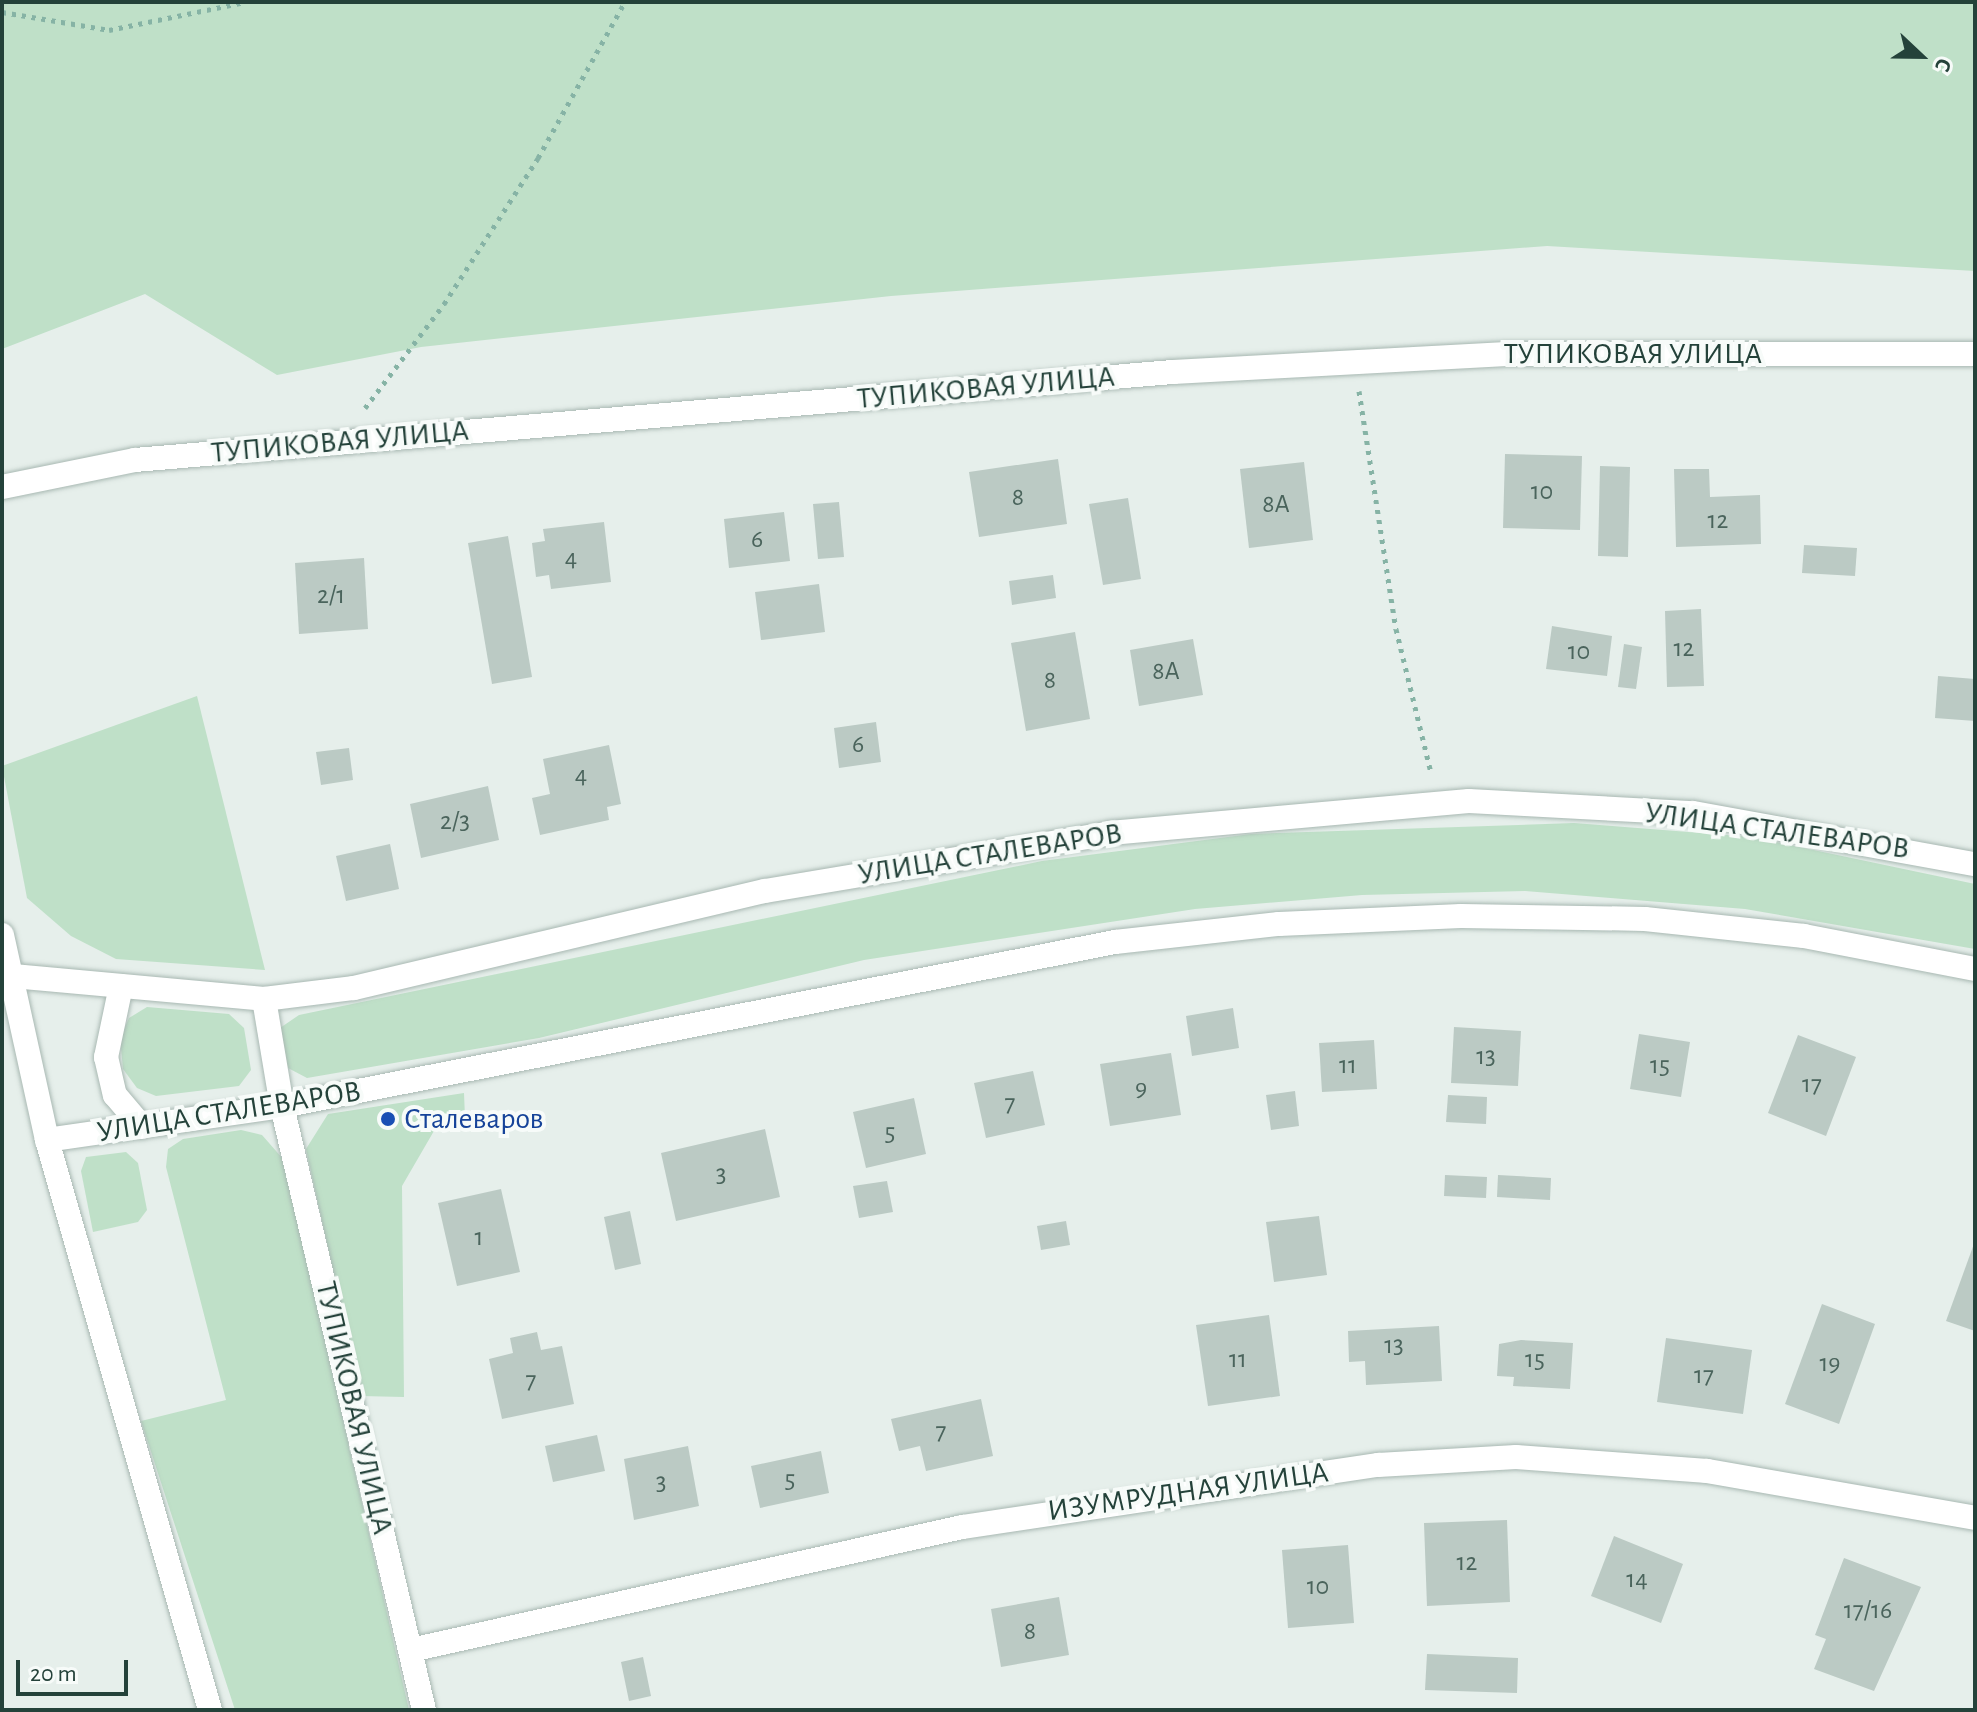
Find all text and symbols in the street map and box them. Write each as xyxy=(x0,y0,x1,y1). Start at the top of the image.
north arrow xyxy=(1881,16,1961,96)
text: С xyxy=(1931,55,1956,75)
street label: ТУПИКОВАЯ УЛИЦА xyxy=(1504,336,1762,372)
street label: ТУПИКОВАЯ УЛИЦА xyxy=(856,359,1116,417)
street label: ТУПИКОВАЯ УЛИЦА xyxy=(210,413,470,471)
house number: 10 xyxy=(1531,476,1553,508)
house number: 8 xyxy=(1012,482,1024,514)
house number: 8А xyxy=(1262,489,1290,521)
house number: 12 xyxy=(1708,505,1728,537)
house number: 6 xyxy=(751,524,763,556)
house number: 4 xyxy=(565,543,577,575)
house number: 2/1 xyxy=(317,580,345,612)
house number: 12 xyxy=(1674,633,1694,665)
house number: 10 xyxy=(1568,636,1590,668)
house number: 8А xyxy=(1152,656,1180,688)
house number: 8 xyxy=(1044,665,1056,697)
house number: 6 xyxy=(852,729,864,761)
house number: 4 xyxy=(575,760,587,792)
street label: УЛИЦА СТАЛЕВАРОВ xyxy=(1642,795,1912,867)
house number: 2/3 xyxy=(440,806,470,838)
street label: УЛИЦА СТАЛЕВАРОВ xyxy=(855,815,1125,893)
house number: 13 xyxy=(1476,1041,1496,1073)
house number: 11 xyxy=(1339,1050,1357,1082)
house number: 15 xyxy=(1650,1050,1670,1082)
house number: 17 xyxy=(1802,1069,1822,1101)
street label: УЛИЦА СТАЛЕВАРОВ xyxy=(94,1073,364,1151)
house number: 9 xyxy=(1135,1073,1147,1105)
house number: 7 xyxy=(1005,1088,1015,1120)
place label: Сталеваров xyxy=(404,1101,544,1137)
marker: Сталеваров xyxy=(379,1110,397,1128)
house number: 5 xyxy=(885,1117,895,1149)
house number: 3 xyxy=(716,1159,726,1191)
house number: 1 xyxy=(475,1222,483,1254)
street label: ТУПИКОВАЯ УЛИЦА xyxy=(307,1278,401,1538)
house number: 13 xyxy=(1384,1330,1404,1362)
house number: 11 xyxy=(1229,1344,1247,1376)
house number: 15 xyxy=(1525,1344,1545,1376)
house number: 19 xyxy=(1819,1348,1841,1380)
house number: 17 xyxy=(1694,1360,1714,1392)
house number: 7 xyxy=(526,1365,536,1397)
house number: 7 xyxy=(936,1416,946,1448)
street label: ИЗУМРУДНАЯ УЛИЦА xyxy=(1045,1454,1331,1530)
house number: 5 xyxy=(785,1464,795,1496)
house number: 3 xyxy=(656,1467,666,1499)
house number: 12 xyxy=(1457,1547,1477,1579)
house number: 14 xyxy=(1626,1564,1648,1596)
house number: 10 xyxy=(1307,1571,1329,1603)
house number: 17/16 xyxy=(1844,1595,1892,1627)
house number: 8 xyxy=(1024,1616,1036,1648)
scale bar xyxy=(20,1644,132,1694)
text: 20 m xyxy=(30,1662,77,1686)

